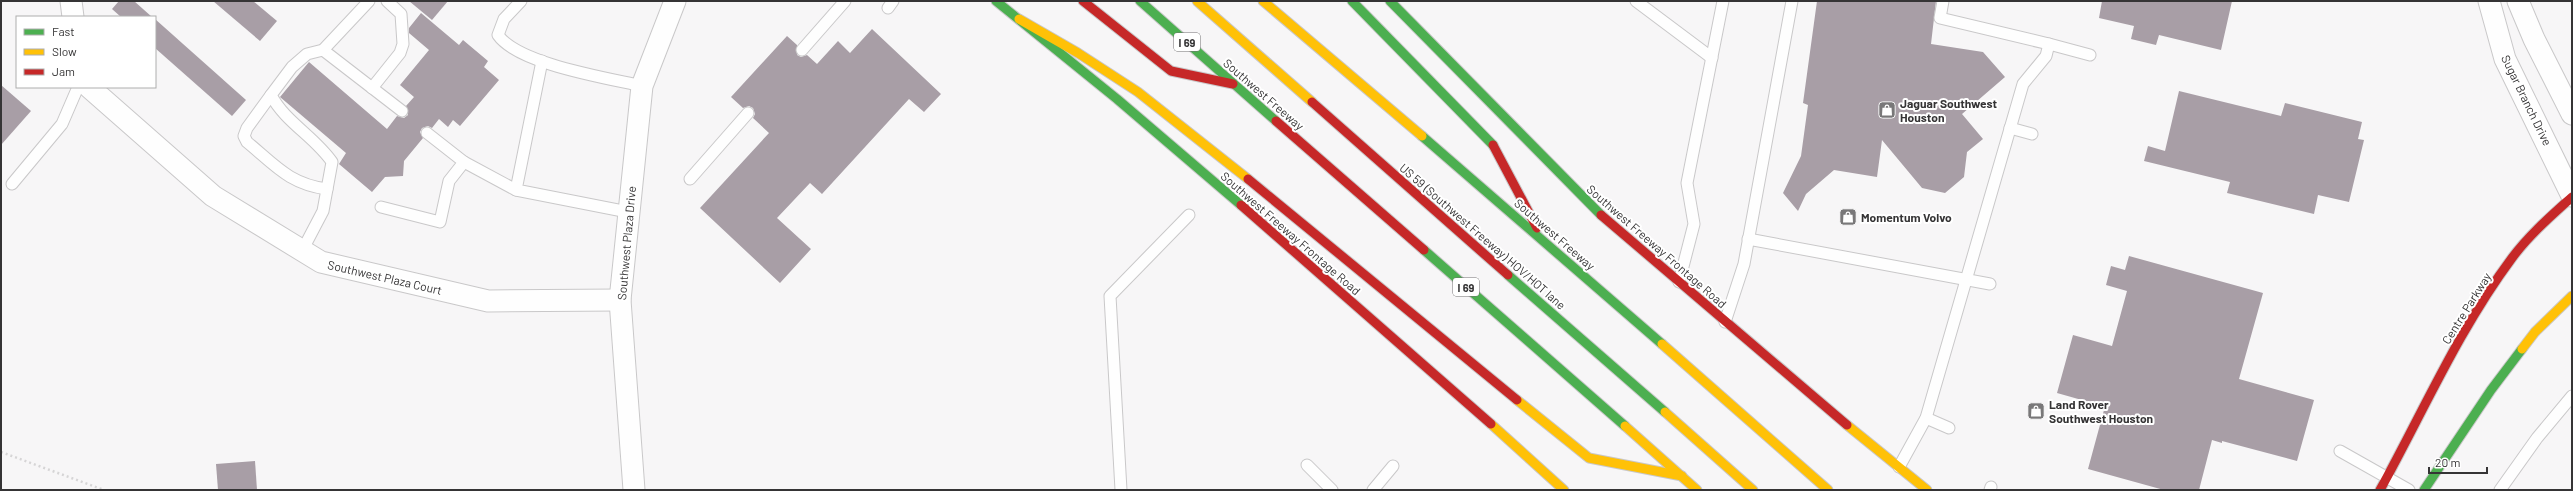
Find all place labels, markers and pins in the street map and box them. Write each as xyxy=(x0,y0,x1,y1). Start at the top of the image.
place label: Jaguar Southwest Houston xyxy=(1900,96,1998,124)
shop icon: Jaguar Southwest Houston xyxy=(1877,100,1897,120)
shop icon: Momentum Volvo xyxy=(1838,207,1858,227)
place label: Momentum Volvo xyxy=(1861,210,1952,224)
place label: Land Rover Southwest Houston xyxy=(2049,397,2153,425)
shop icon: Land Rover Southwest Houston xyxy=(2026,401,2046,421)

